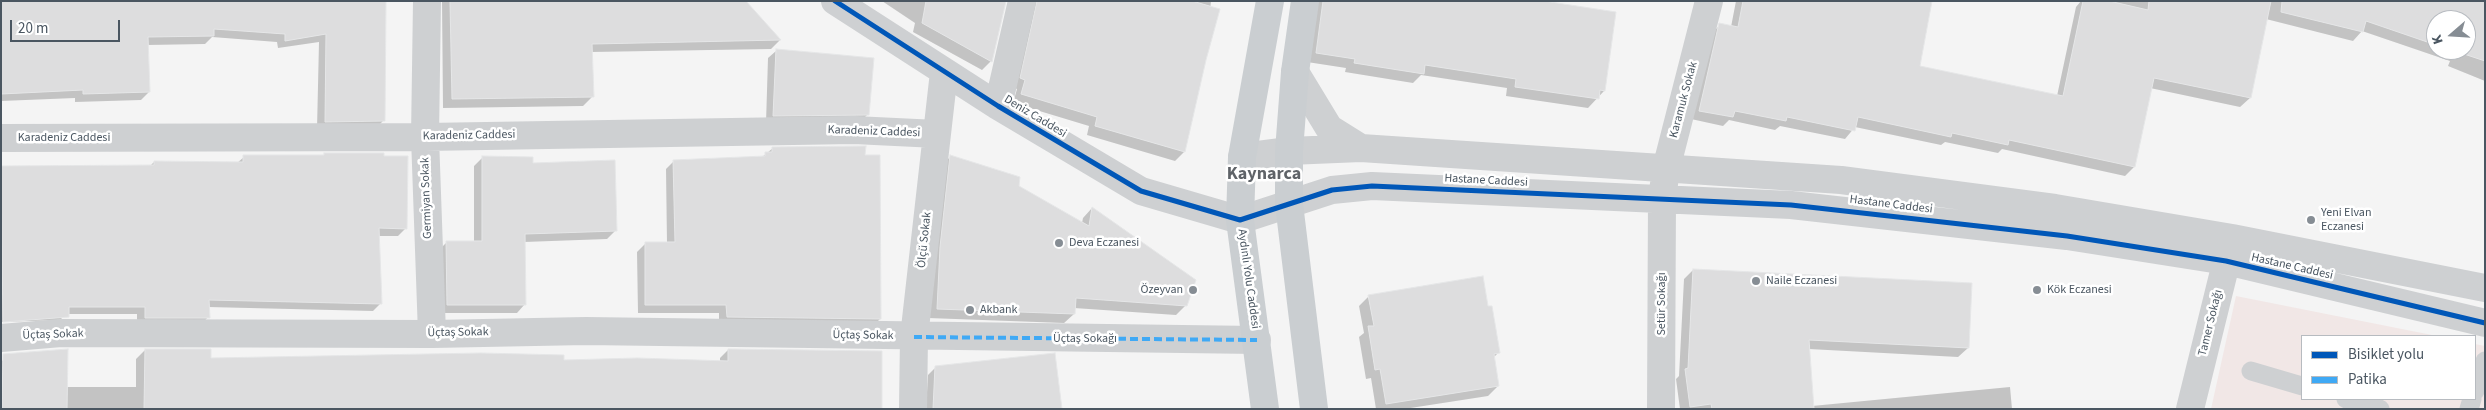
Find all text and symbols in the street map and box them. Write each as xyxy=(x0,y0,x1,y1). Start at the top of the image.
scale bar xyxy=(12,10,122,42)
north arrow xyxy=(2426,10,2476,60)
text: 20 m xyxy=(18,18,48,39)
text: K xyxy=(2427,32,2449,47)
street label: Karamuk Sokak xyxy=(1667,60,1701,140)
street label: Deniz Caddesi xyxy=(1001,93,1069,141)
street label: Karadeniz Caddesi xyxy=(827,123,921,141)
street label: Karadeniz Caddesi xyxy=(423,128,515,144)
street label: Karadeniz Caddesi xyxy=(18,131,110,145)
street label: Germiyan Sokak xyxy=(418,157,436,239)
district label: Kaynarca xyxy=(1227,164,1301,186)
street label: Hastane Caddesi xyxy=(1444,172,1528,190)
street label: Hastane Caddesi xyxy=(1849,193,1933,217)
place label: Yeni Elvan Eczanesi xyxy=(2321,206,2371,234)
street label: Ölçü Sokak xyxy=(915,211,935,269)
marker: Yeni Elvan Eczanesi xyxy=(2305,214,2317,226)
street label: Aydınlı Yolu Caddesi xyxy=(1234,228,1262,330)
place label: Deva Eczanesi xyxy=(1069,236,1139,250)
marker: Deva Eczanesi xyxy=(1053,237,1065,249)
street label: Hastane Caddesi xyxy=(2250,251,2334,283)
street label: Setür Sokağı xyxy=(1655,272,1669,336)
place label: Naile Eczanesi xyxy=(1766,274,1837,288)
marker: Naile Eczanesi xyxy=(1750,275,1762,287)
place label: Özeyvan xyxy=(1141,283,1183,297)
place label: Kök Eczanesi xyxy=(2047,283,2112,297)
marker: Özeyvan xyxy=(1187,284,1199,296)
marker: Kök Eczanesi xyxy=(2031,284,2043,296)
street label: Tamer Sokağı xyxy=(2196,288,2226,358)
place label: Akbank xyxy=(980,303,1017,317)
marker: Akbank xyxy=(964,304,976,316)
street label: Üçtaş Sokak xyxy=(427,325,489,341)
street label: Üçtaş Sokak xyxy=(22,327,84,343)
street label: Üçtaş Sokak xyxy=(832,328,894,344)
street label: Üçtaş Sokağı xyxy=(1053,332,1117,346)
legend xyxy=(2301,335,2476,400)
text: Bisiklet yolu xyxy=(2348,344,2424,365)
text: Patika xyxy=(2348,369,2387,390)

